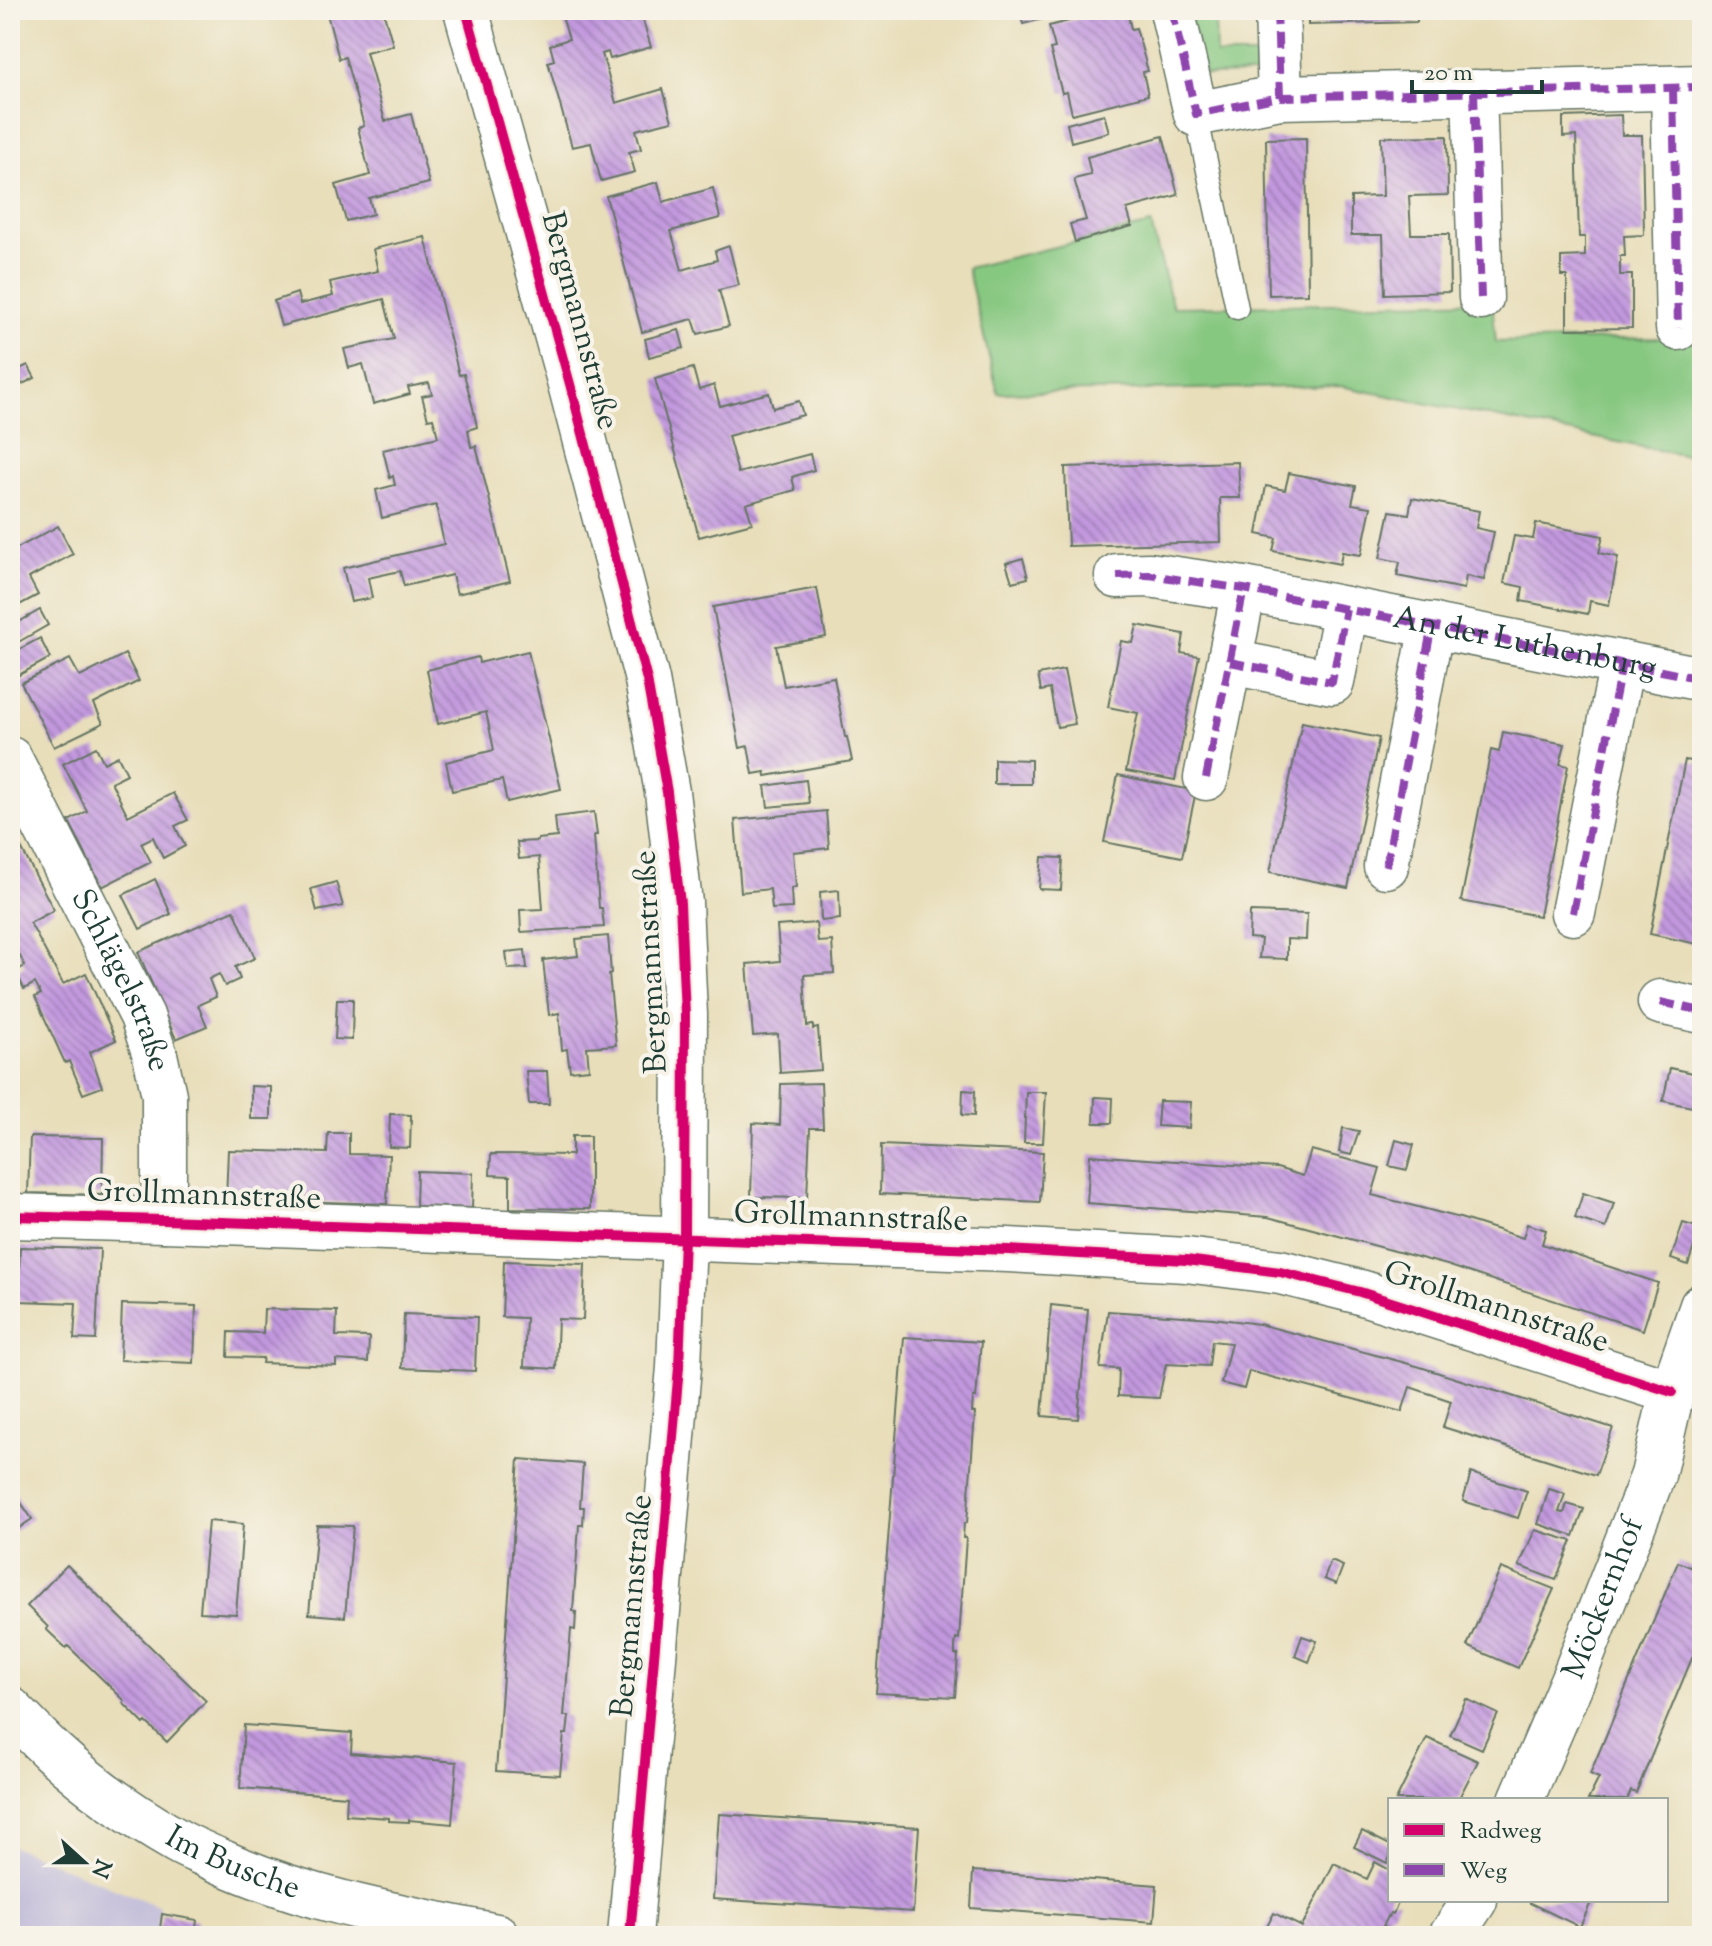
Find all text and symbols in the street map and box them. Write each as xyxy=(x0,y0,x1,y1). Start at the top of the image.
scale bar xyxy=(1412,44,1542,94)
text: 20 m xyxy=(1424,57,1473,91)
street label: Bergmannstraße xyxy=(528,207,630,435)
street label: An der Luthenburg xyxy=(1389,596,1660,692)
street label: Bergmannstraße xyxy=(623,849,681,1075)
street label: Schlägelstraße xyxy=(58,882,181,1076)
street label: Grollmannstraße xyxy=(86,1169,322,1223)
street label: Grollmannstraße xyxy=(733,1191,969,1245)
street label: Grollmannstraße xyxy=(1377,1250,1615,1366)
street label: Bergmannstraße xyxy=(600,1493,666,1719)
street label: Möckernhof xyxy=(1552,1509,1658,1686)
legend xyxy=(1388,1798,1668,1902)
text: Radweg xyxy=(1460,1815,1542,1849)
street label: Im Busche xyxy=(156,1816,306,1912)
north arrow xyxy=(44,1822,124,1902)
text: N xyxy=(82,1854,118,1882)
text: Weg xyxy=(1460,1855,1507,1889)

